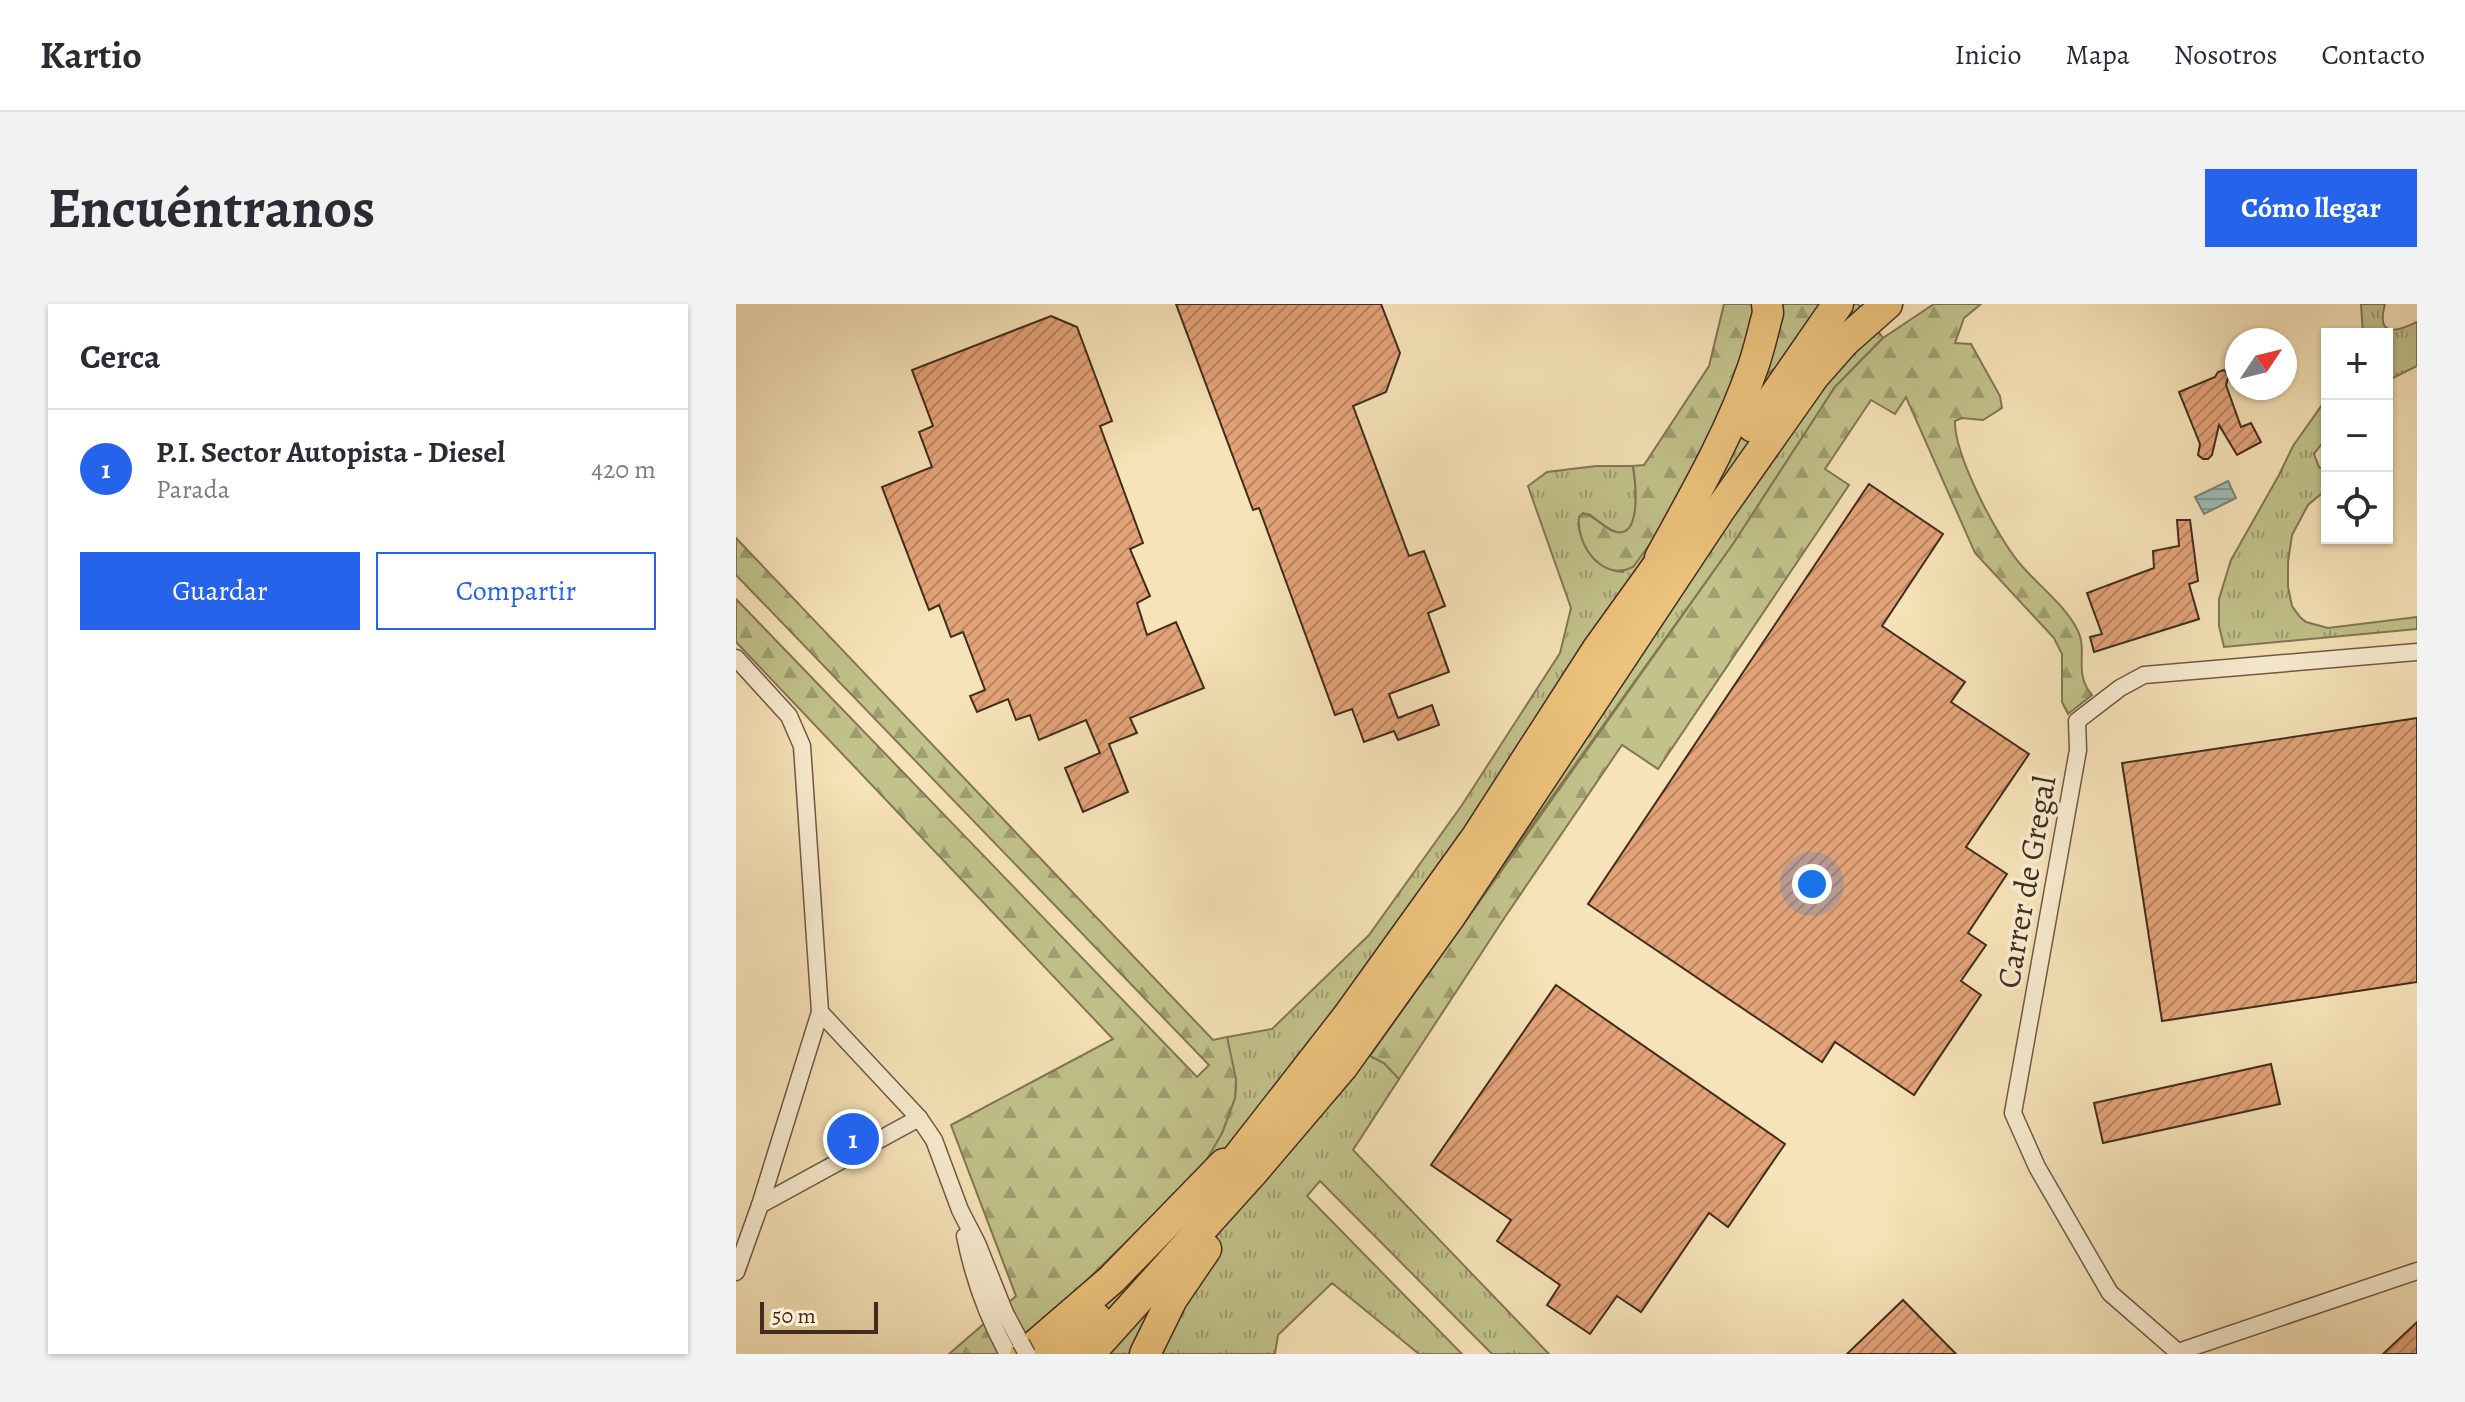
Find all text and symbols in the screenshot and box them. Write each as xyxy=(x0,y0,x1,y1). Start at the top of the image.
text: Kartio xyxy=(40,29,142,81)
text: Inicio xyxy=(1955,36,2021,74)
text: Mapa xyxy=(2065,36,2130,74)
text: Nosotros xyxy=(2174,36,2277,74)
text: Contacto xyxy=(2321,36,2425,74)
button: Cómo llegar xyxy=(2205,169,2417,247)
text: Encuéntranos xyxy=(48,170,375,246)
north arrow xyxy=(2225,328,2297,400)
map controls xyxy=(2321,328,2393,544)
button: + xyxy=(2321,328,2393,400)
text: Cerca xyxy=(80,333,161,380)
button: − xyxy=(2321,400,2393,472)
text: P.I. Sector Autopista - Diesel xyxy=(156,432,505,472)
text: 1 xyxy=(101,452,111,487)
text: 420 m xyxy=(591,452,656,487)
text: Parada xyxy=(156,472,230,507)
button: locate xyxy=(2321,472,2393,544)
button: Guardar xyxy=(80,552,360,630)
button: Compartir xyxy=(376,552,656,630)
street label: Carrer de Gregal xyxy=(1986,772,2066,992)
your location xyxy=(1792,864,1832,904)
pin: 1 xyxy=(827,1109,879,1169)
scale bar xyxy=(760,1298,878,1334)
text: 50 m xyxy=(772,1301,816,1331)

